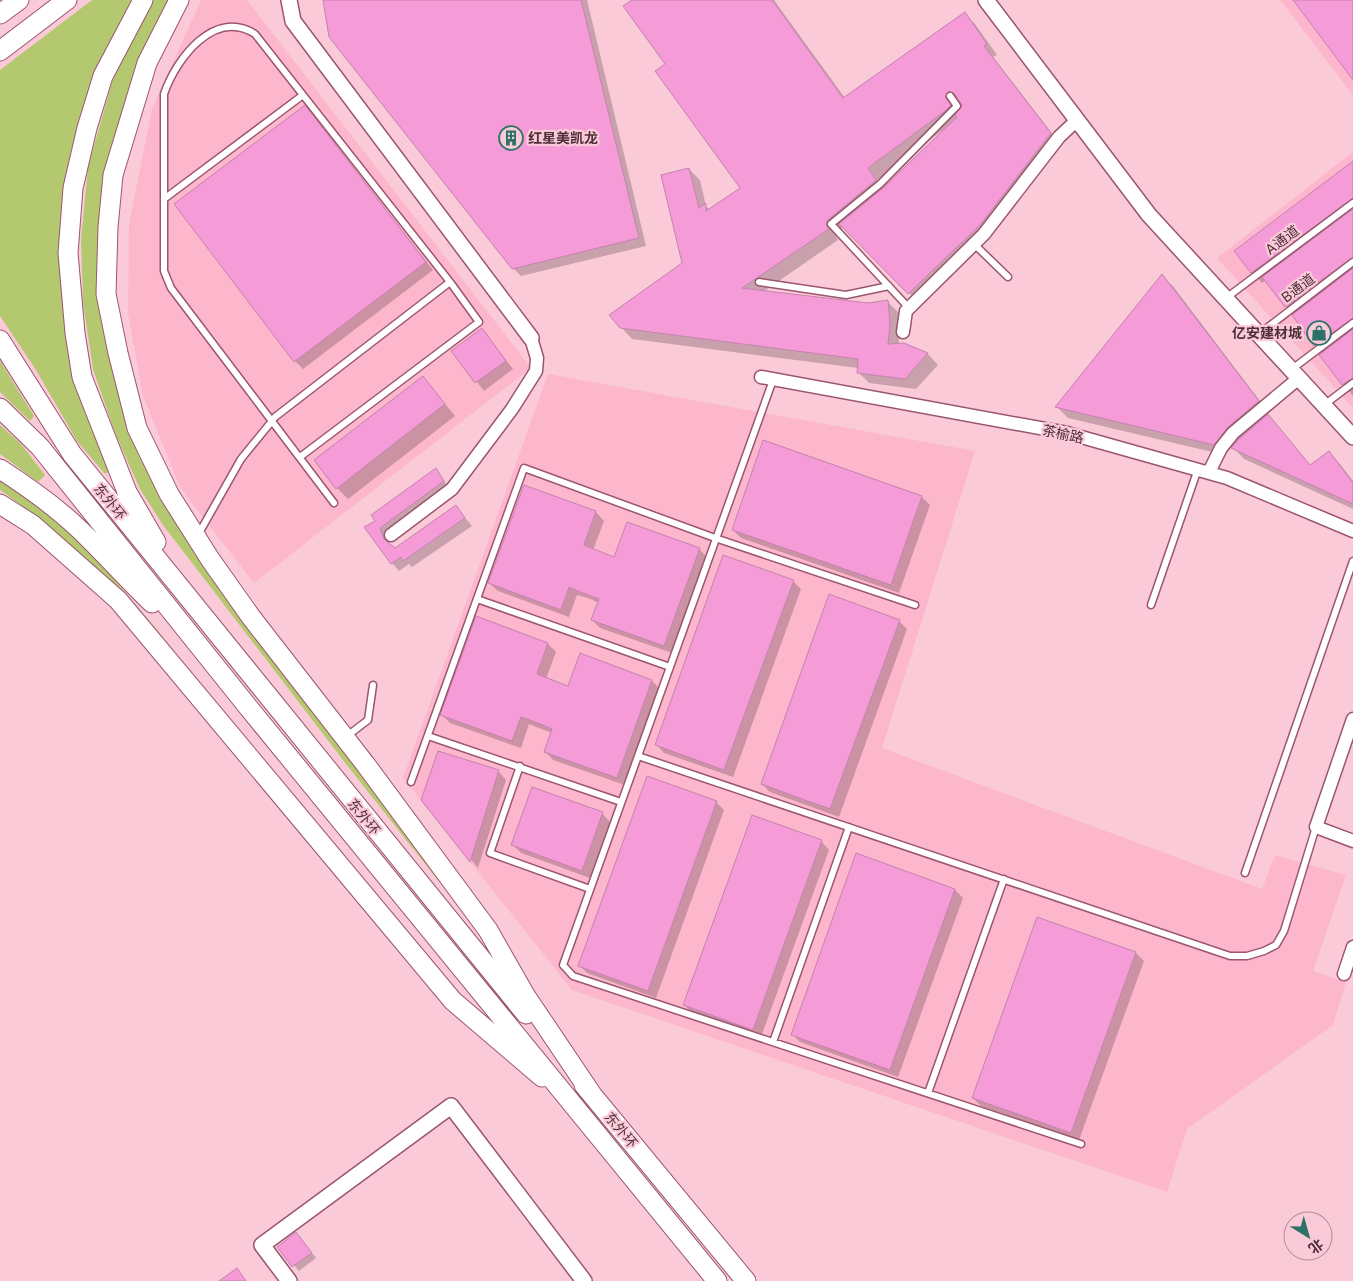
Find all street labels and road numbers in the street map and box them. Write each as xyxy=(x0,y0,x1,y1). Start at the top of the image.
street label: A通道 xyxy=(1262,222,1302,258)
street label: B通道 xyxy=(1278,270,1318,306)
street label: 茶榆路 xyxy=(1041,422,1085,446)
street label: 东外环 xyxy=(91,481,129,523)
street label: 东外环 xyxy=(345,796,383,838)
street label: 东外环 xyxy=(601,1109,641,1151)

